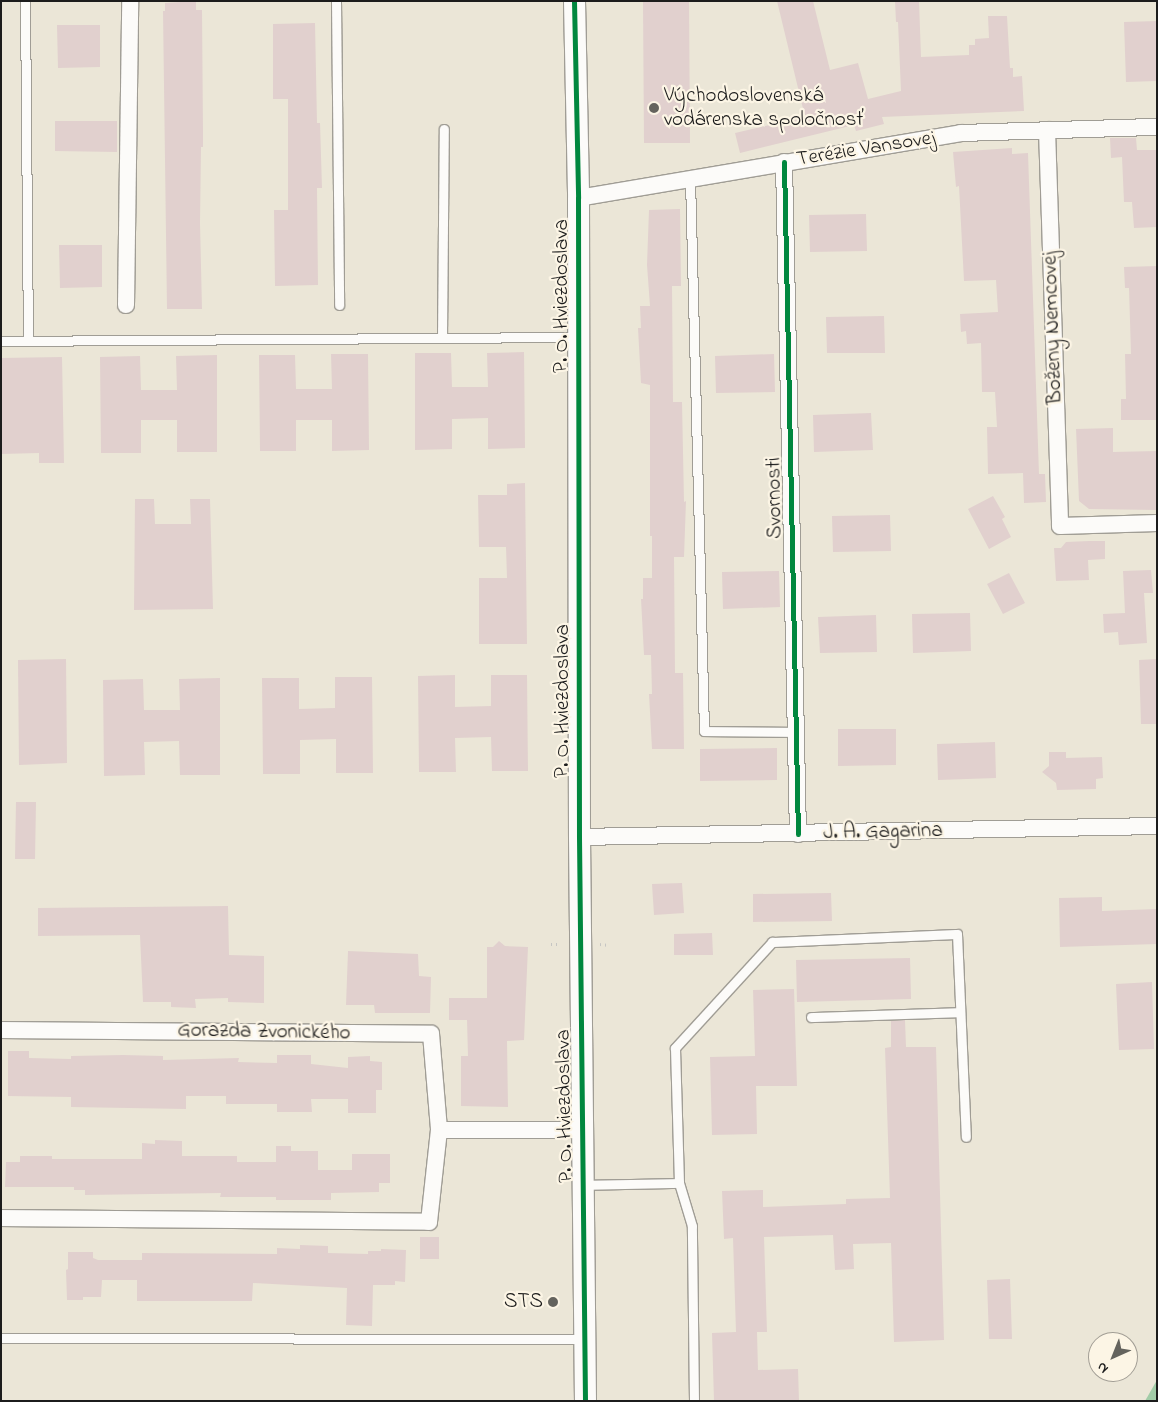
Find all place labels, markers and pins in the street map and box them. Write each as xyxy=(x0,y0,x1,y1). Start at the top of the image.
place label: Východoslovenská vodárenska spoločnosť xyxy=(664,83,863,133)
marker: Východoslovenská vodárenska spoločnosť xyxy=(648,102,660,114)
place label: STS xyxy=(504,1289,543,1315)
marker: STS xyxy=(547,1296,559,1308)

